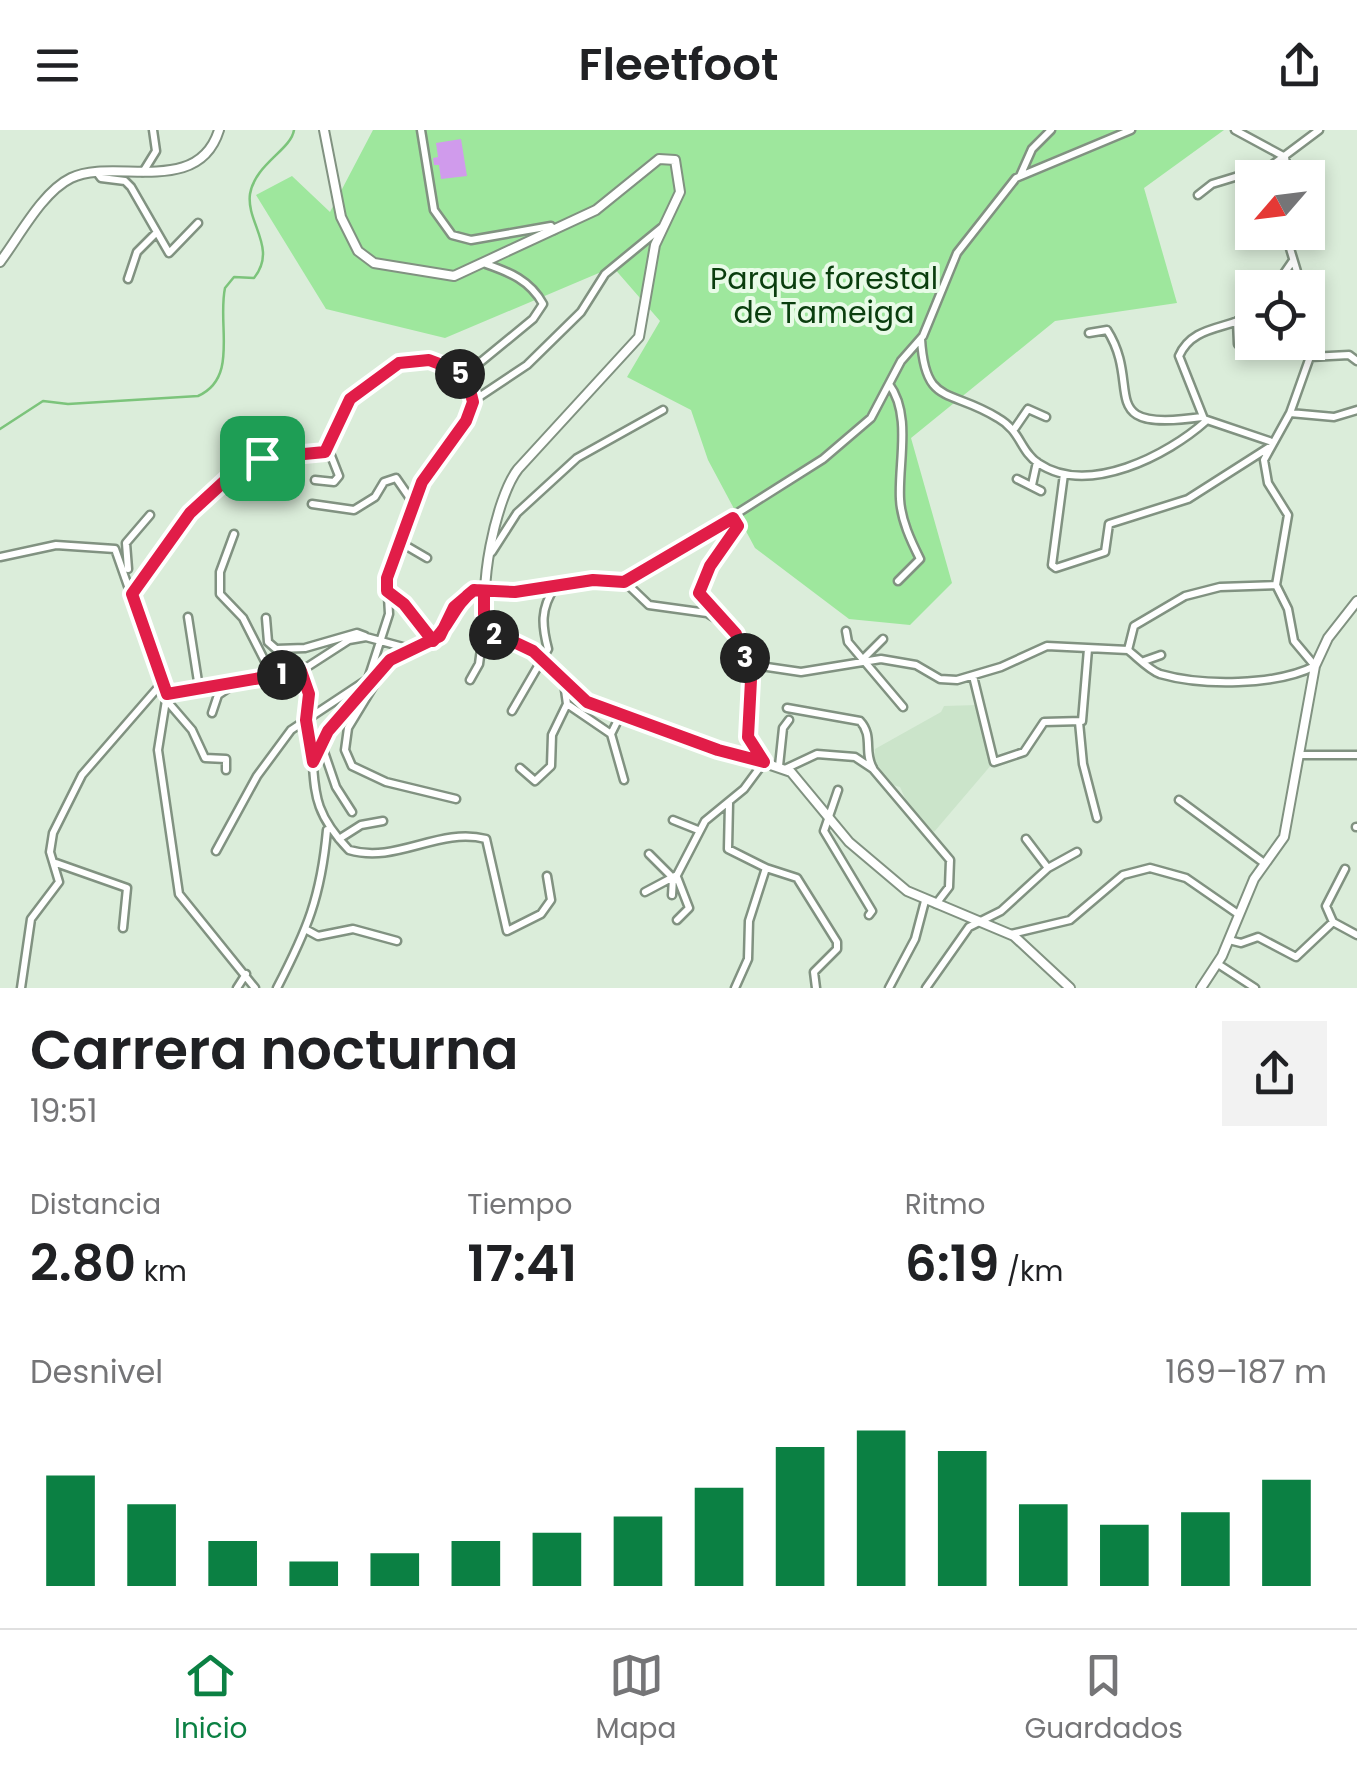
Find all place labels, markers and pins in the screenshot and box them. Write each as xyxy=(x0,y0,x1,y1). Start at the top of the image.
pin: 5 xyxy=(435,349,485,399)
pin xyxy=(220,416,305,501)
pin: 2 xyxy=(469,610,519,660)
pin: 3 xyxy=(720,633,770,683)
pin: 1 xyxy=(257,650,307,700)

